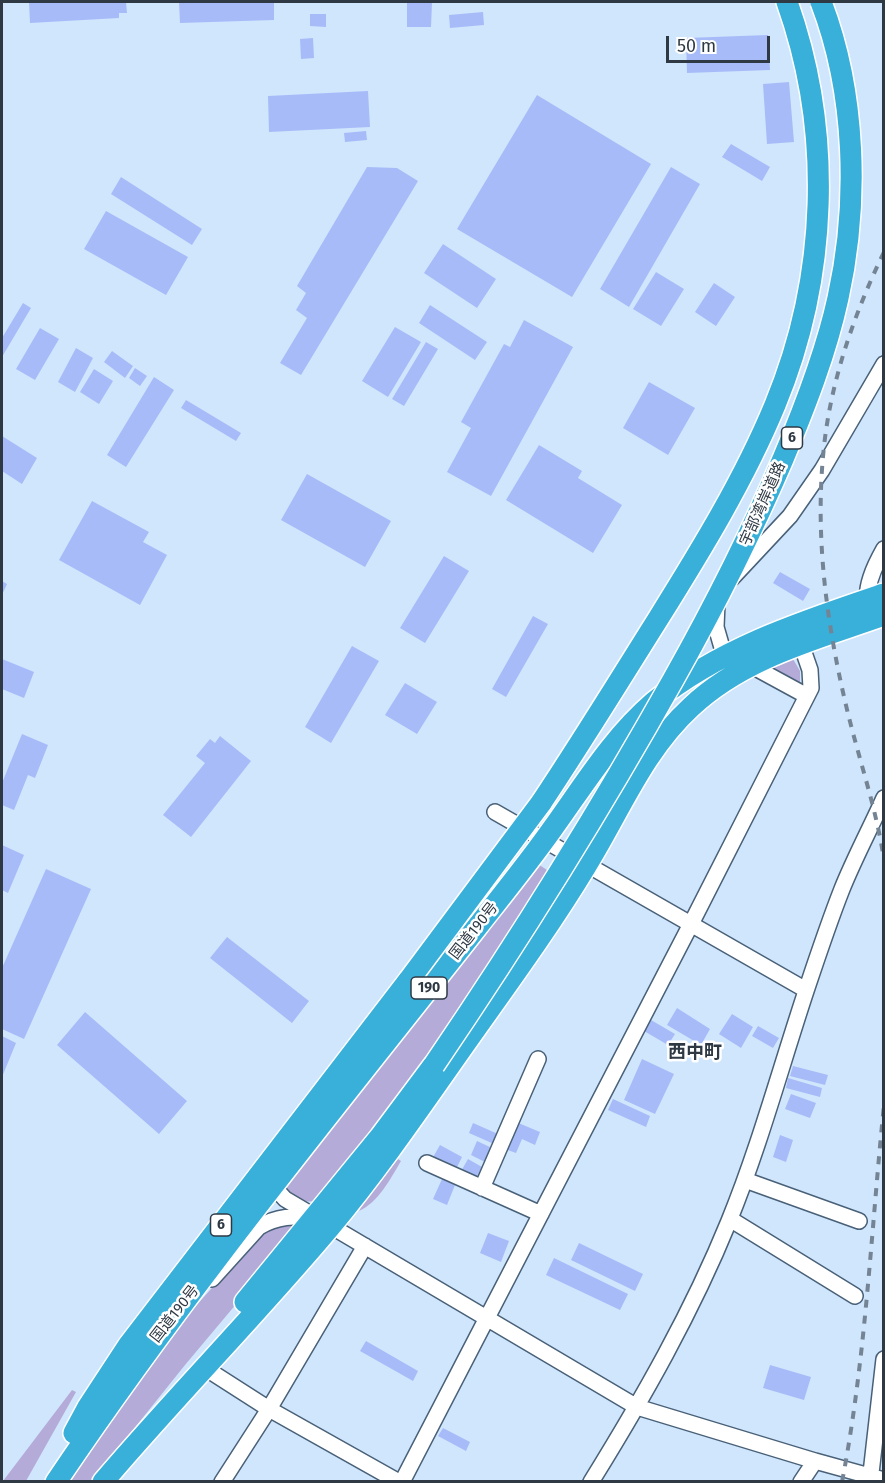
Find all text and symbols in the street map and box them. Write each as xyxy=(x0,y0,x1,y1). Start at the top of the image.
scale bar xyxy=(669,24,772,62)
text: 50 m xyxy=(677,35,716,57)
road number: 6 xyxy=(782,427,802,449)
street label: 宇部湾岸道路 xyxy=(736,459,790,549)
street label: 国道190号 xyxy=(446,899,502,963)
road number: 190 xyxy=(411,977,447,999)
district label: 西中町 xyxy=(668,1042,722,1064)
road number: 6 xyxy=(210,1214,232,1236)
street label: 国道190号 xyxy=(147,1282,203,1346)

